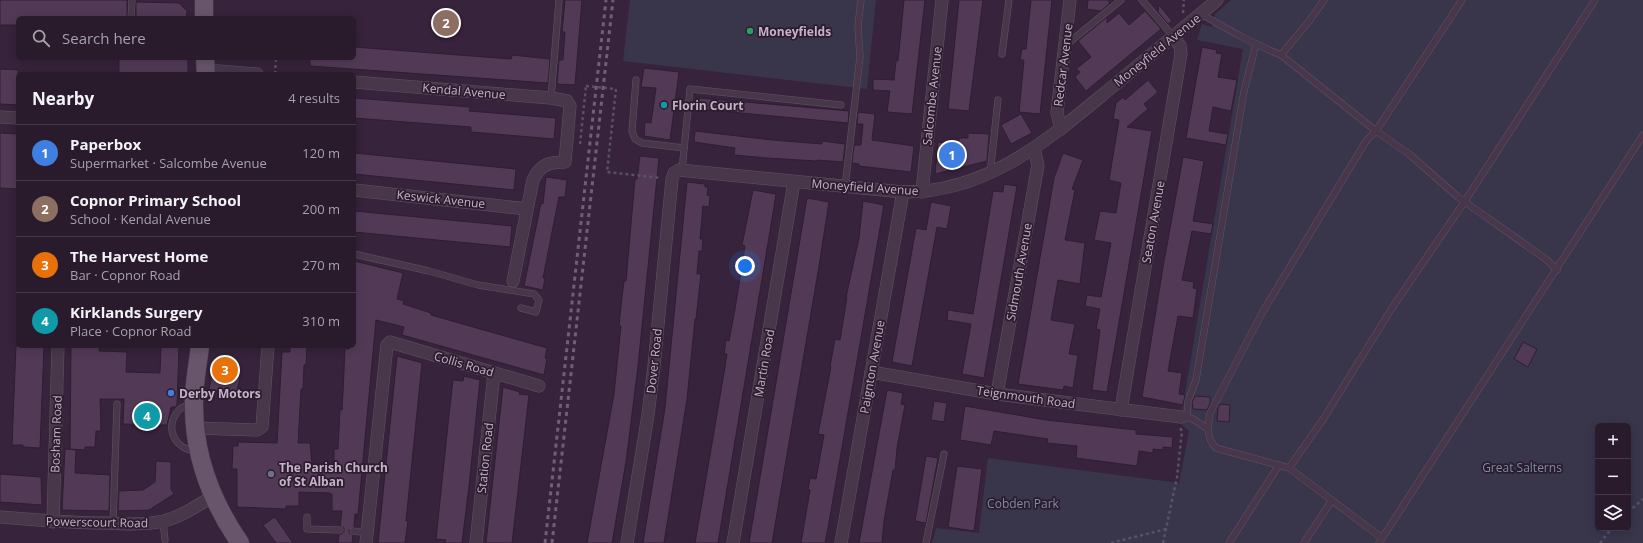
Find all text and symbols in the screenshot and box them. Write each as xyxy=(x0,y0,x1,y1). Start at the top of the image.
pin: 2 xyxy=(433,8,459,38)
street label: Moneyfield Avenue xyxy=(1110,10,1204,90)
search box xyxy=(16,16,356,60)
street label: Redcar Avenue xyxy=(1049,22,1077,108)
place label: Moneyfields xyxy=(758,23,831,40)
marker: Moneyfields xyxy=(745,26,755,36)
icon: search xyxy=(30,27,52,49)
text: Search here xyxy=(62,28,146,48)
street label: Salcombe Avenue xyxy=(918,45,946,146)
street label: Kendal Avenue xyxy=(422,79,507,103)
text: Nearby xyxy=(32,87,94,110)
text: 4 results xyxy=(288,89,340,107)
place label: Florin Court xyxy=(672,97,743,114)
marker: Florin Court xyxy=(659,100,669,110)
text: Paperbox xyxy=(70,134,141,154)
pin: 1 xyxy=(939,140,965,170)
text: 1 xyxy=(41,144,49,162)
text: 120 m xyxy=(302,144,340,162)
text: Supermarket · Salcombe Avenue xyxy=(70,154,267,172)
street label: Moneyfield Avenue xyxy=(811,175,919,199)
street label: Seaton Avenue xyxy=(1137,179,1169,265)
street label: Keswick Avenue xyxy=(396,186,486,212)
text: Copnor Primary School xyxy=(70,190,241,210)
text: 2 xyxy=(41,200,49,218)
text: 200 m xyxy=(302,200,340,218)
text: School · Kendal Avenue xyxy=(70,210,211,228)
street label: Sidmouth Avenue xyxy=(1002,221,1036,322)
text: The Harvest Home xyxy=(70,246,208,266)
text: 3 xyxy=(41,256,49,274)
text: 270 m xyxy=(302,256,340,274)
your location xyxy=(735,256,755,276)
text: Bar · Copnor Road xyxy=(70,266,181,284)
text: Kirklands Surgery xyxy=(70,302,203,322)
text: 4 xyxy=(41,312,49,330)
text: 310 m xyxy=(302,312,340,330)
street label: Paignton Avenue xyxy=(855,319,889,415)
text: Place · Copnor Road xyxy=(70,322,192,340)
street label: Dover Road xyxy=(642,328,666,394)
street label: Martin Road xyxy=(750,328,778,398)
street label: Collis Road xyxy=(432,347,496,381)
pin: 3 xyxy=(212,355,238,385)
street label: Teignmouth Road xyxy=(976,382,1076,412)
place label: Derby Motors xyxy=(179,385,261,402)
marker: Derby Motors xyxy=(166,388,176,398)
street label: Bosham Road xyxy=(46,395,66,473)
pin: 4 xyxy=(134,401,160,431)
street label: Station Road xyxy=(473,422,497,494)
map controls xyxy=(1595,423,1631,531)
button: + xyxy=(1595,423,1631,459)
place label: The Parish Church of St Alban xyxy=(279,459,388,490)
park label: Great Salterns xyxy=(1482,459,1562,476)
button: − xyxy=(1595,459,1631,495)
marker: The Parish Church of St Alban xyxy=(266,469,276,479)
park label: Cobden Park xyxy=(987,495,1060,512)
button: layers xyxy=(1595,495,1631,531)
street label: Powerscourt Road xyxy=(46,513,148,531)

